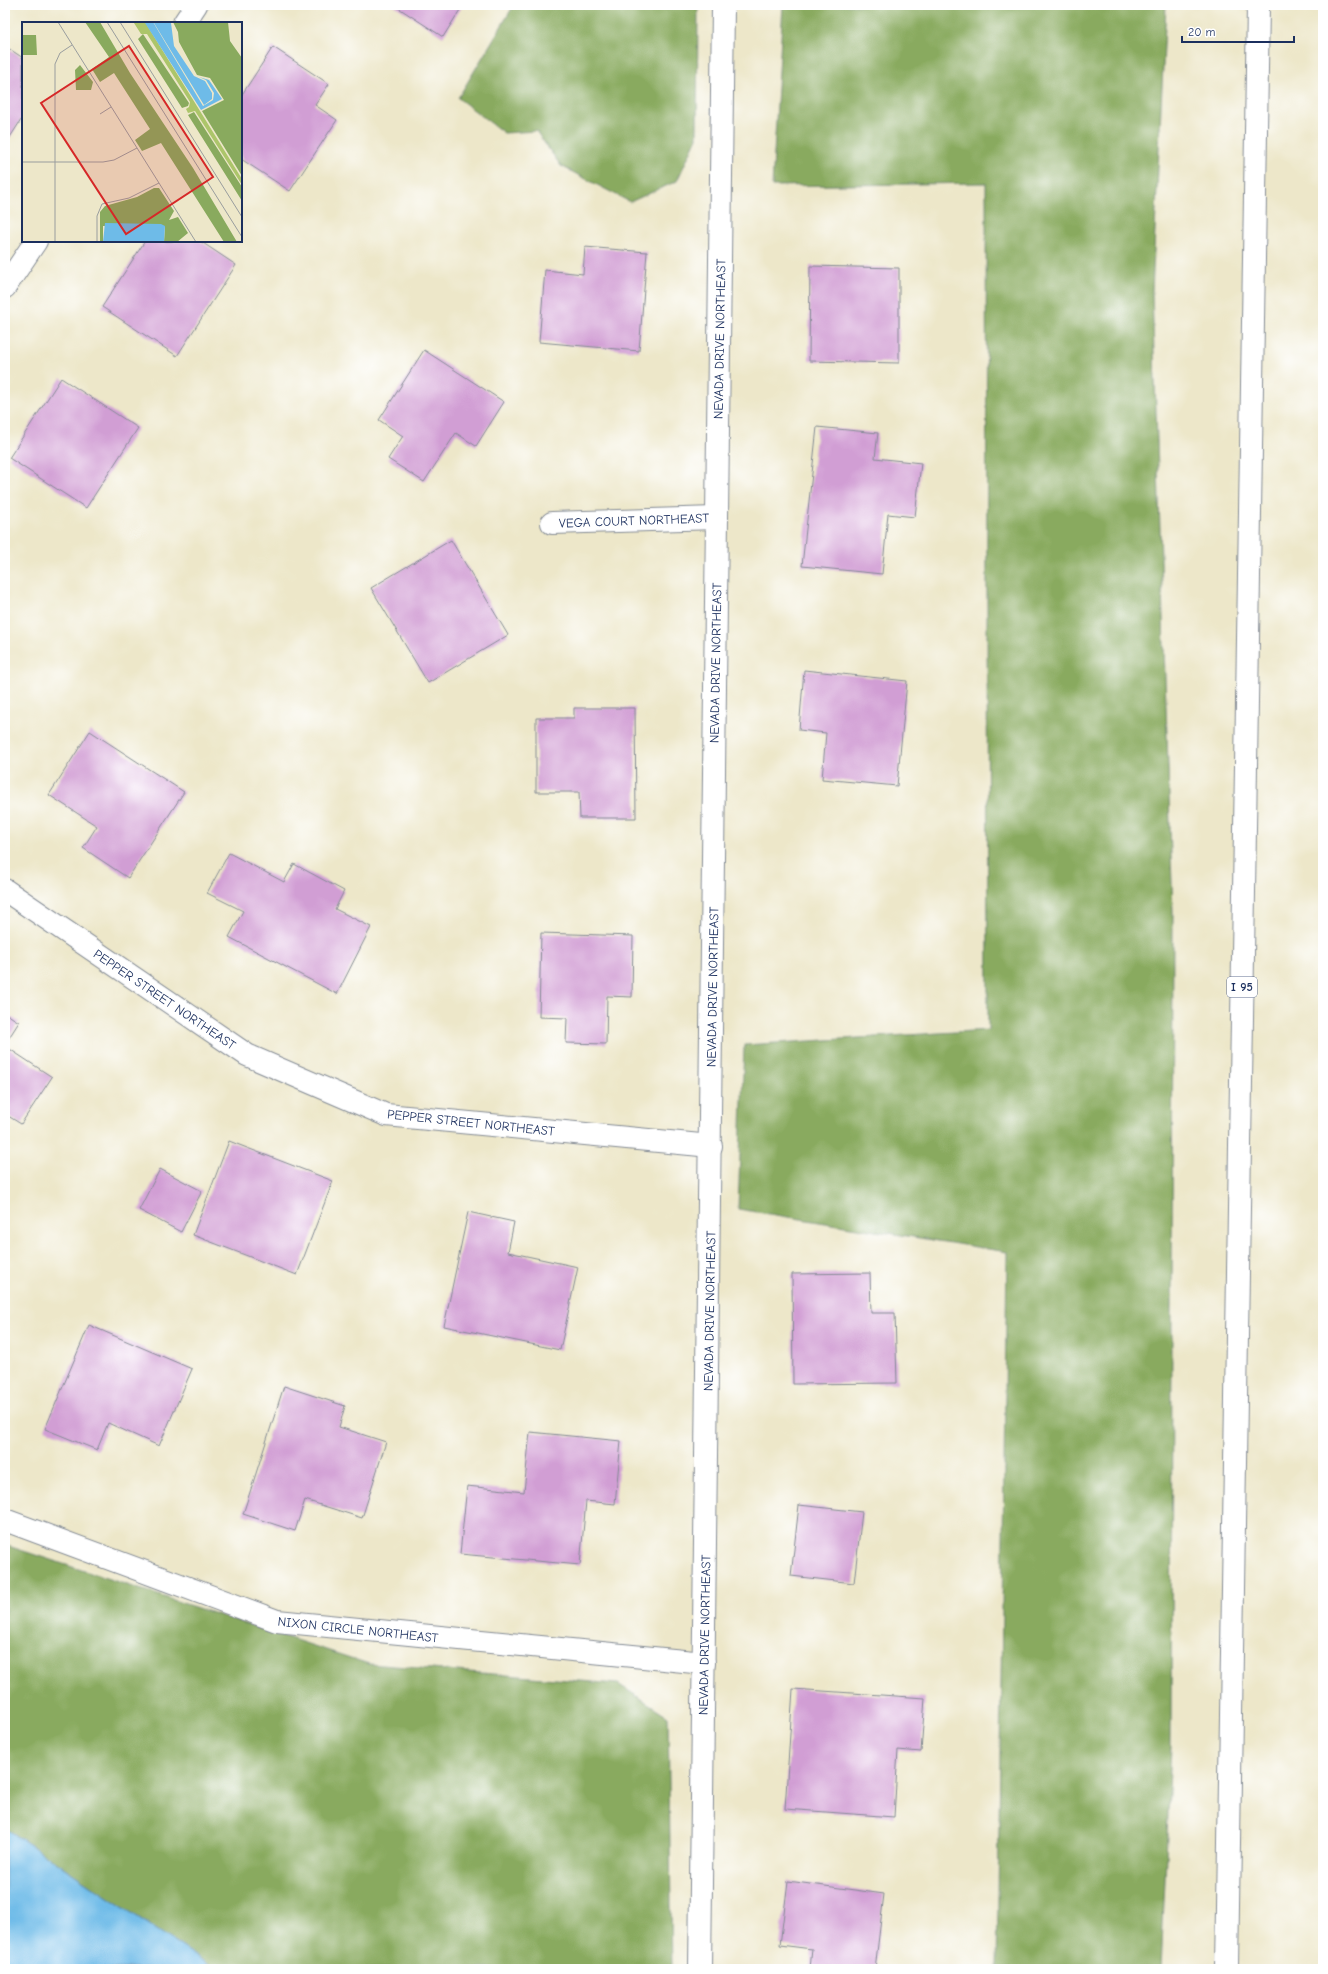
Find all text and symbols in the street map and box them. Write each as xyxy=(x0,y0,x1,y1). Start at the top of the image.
scale bar xyxy=(1182,18,1294,44)
inset map xyxy=(22,22,242,242)
text: 20 m xyxy=(1188,25,1216,39)
street label: NEVADA DRIVE NORTHEAST xyxy=(711,258,728,419)
street label: VEGA COURT NORTHEAST xyxy=(559,510,710,531)
street label: NEVADA DRIVE NORTHEAST xyxy=(707,582,724,743)
street label: NEVADA DRIVE NORTHEAST xyxy=(704,906,721,1067)
street label: PEPPER STREET NORTHEAST xyxy=(91,946,239,1053)
road number: I 95 xyxy=(1227,977,1257,997)
street label: PEPPER STREET NORTHEAST xyxy=(386,1106,556,1139)
street label: NEVADA DRIVE NORTHEAST xyxy=(701,1230,718,1391)
street label: NEVADA DRIVE NORTHEAST xyxy=(696,1554,713,1715)
street label: NIXON CIRCLE NORTHEAST xyxy=(277,1614,439,1645)

